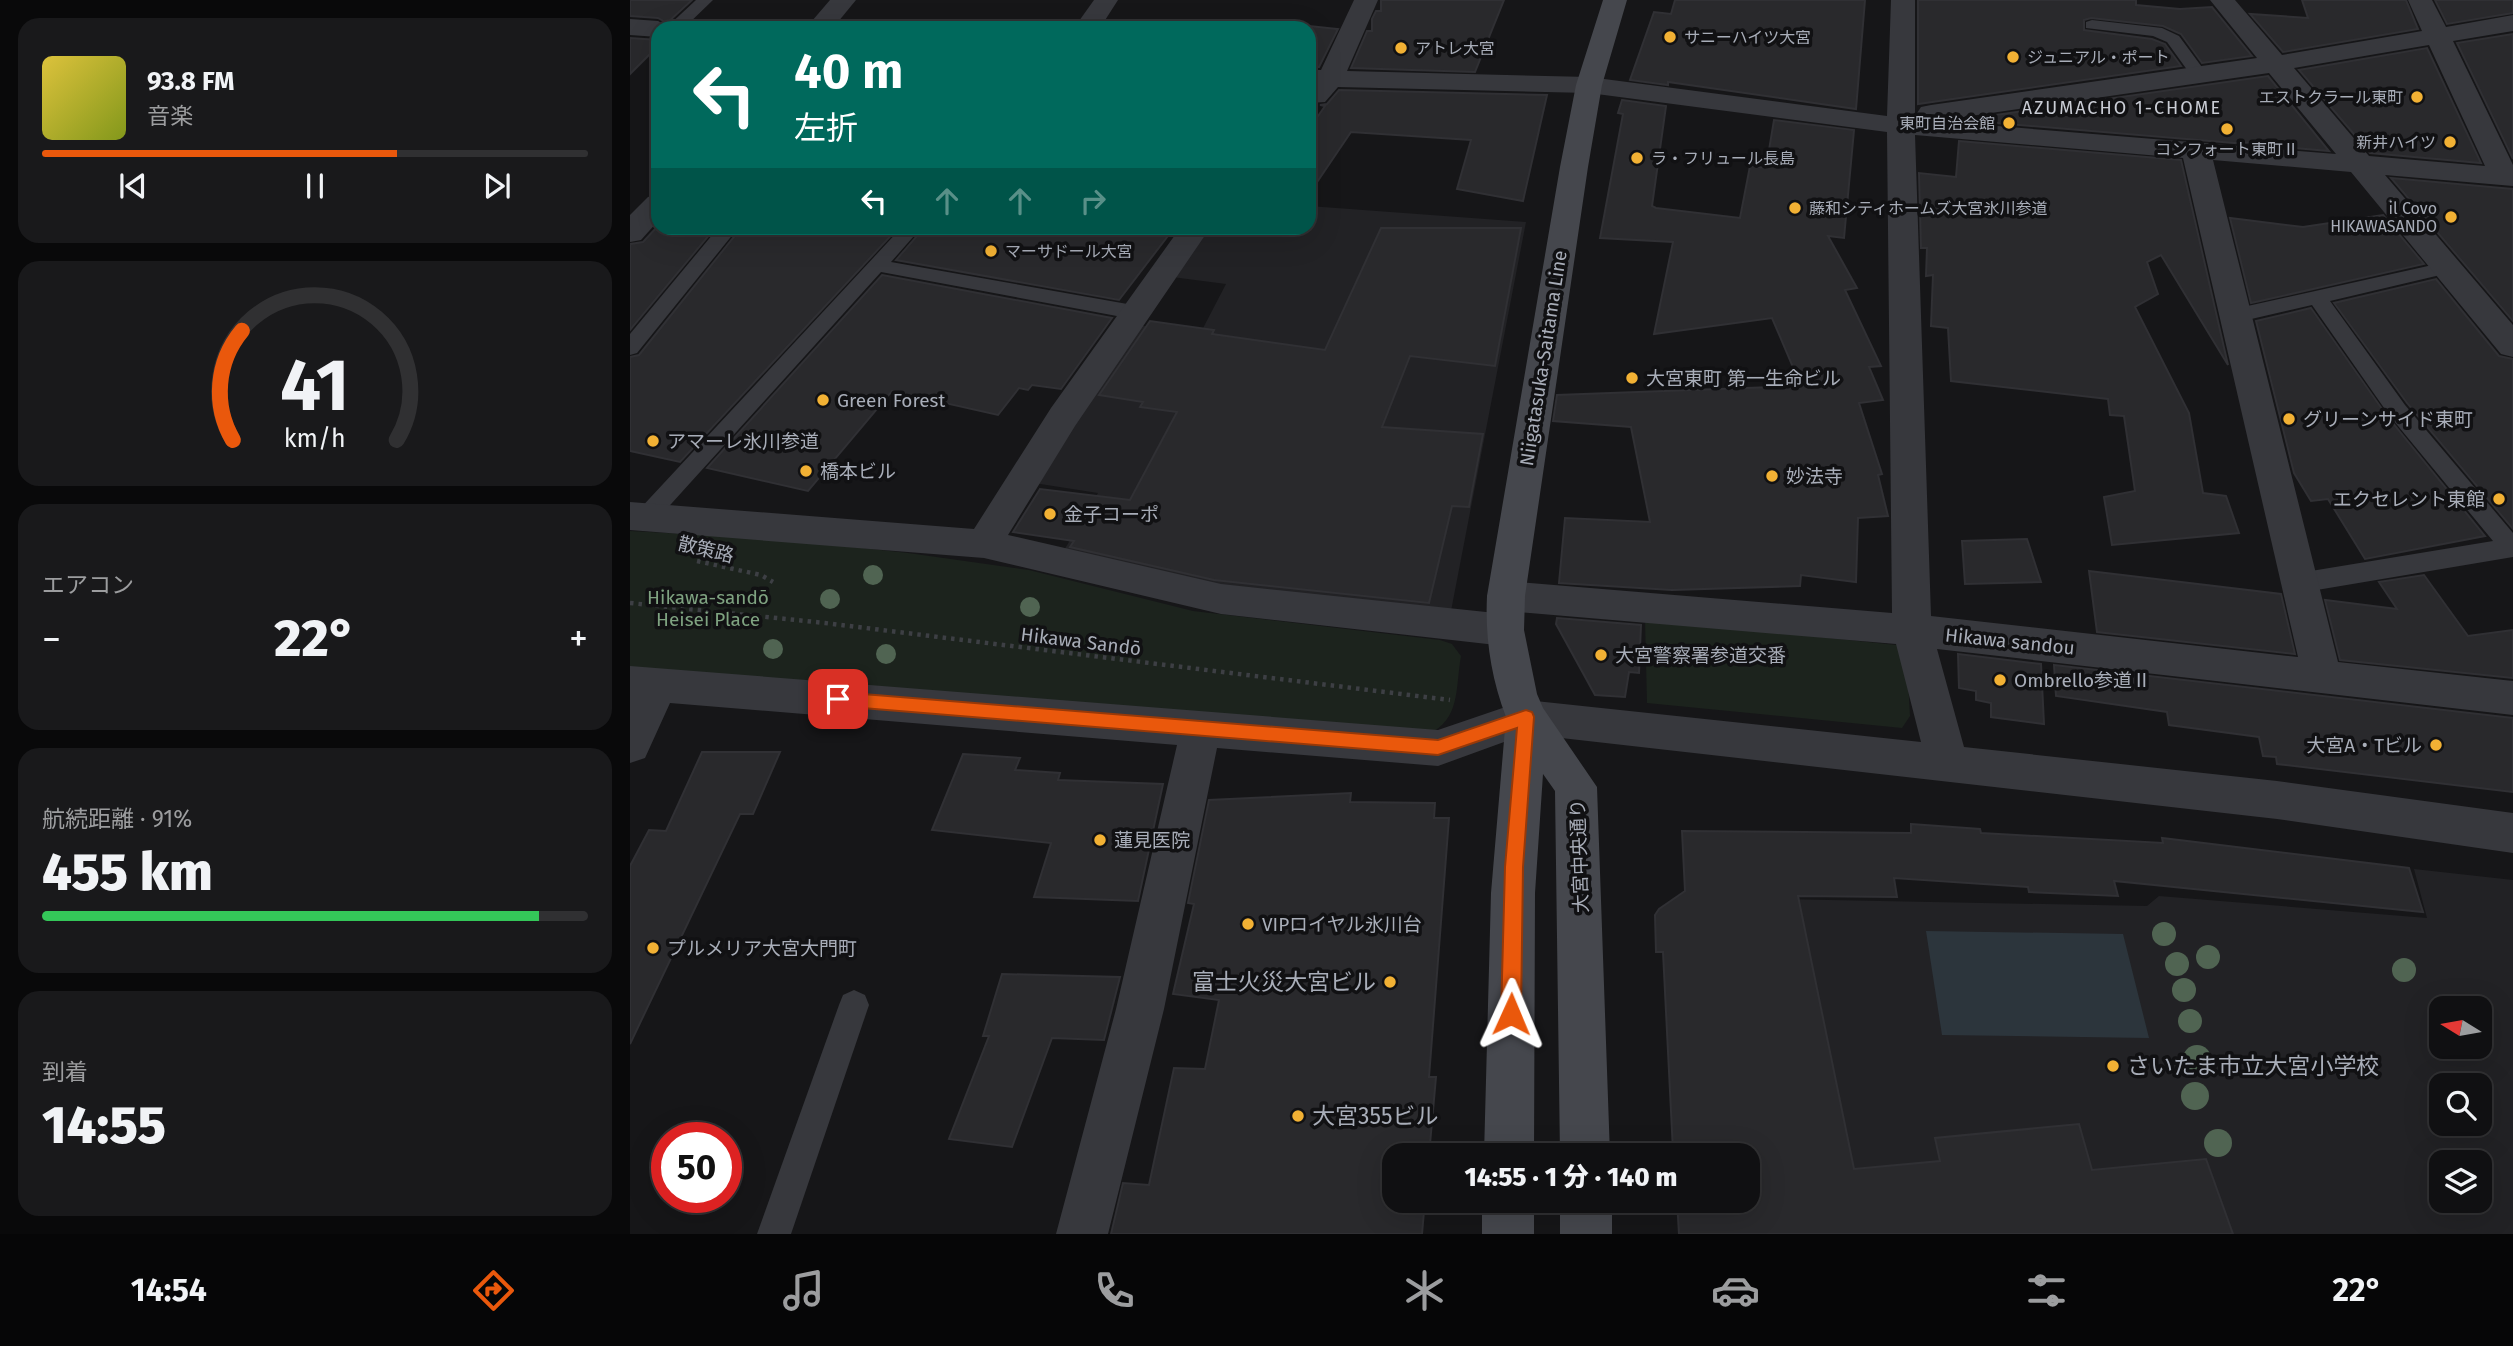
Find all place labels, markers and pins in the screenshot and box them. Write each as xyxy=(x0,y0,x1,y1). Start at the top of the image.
place label: サニーハイツ大宮 xyxy=(1684,28,1811,47)
marker: サニーハイツ大宮 xyxy=(1662,29,1678,45)
place label: アトレ大宮 xyxy=(1415,39,1495,58)
marker: アトレ大宮 xyxy=(1393,40,1409,56)
place label: ジュニアル・ポート xyxy=(2027,48,2170,67)
marker: ジュニアル・ポート xyxy=(2005,49,2021,65)
place label: エストクラール東町 xyxy=(2259,88,2403,107)
marker: エストクラール東町 xyxy=(2409,89,2425,105)
place label: 東町自治会館 xyxy=(1899,114,1995,133)
marker: 東町自治会館 xyxy=(2001,115,2017,131)
marker: コンフォート東町Ⅱ xyxy=(2219,121,2235,137)
place label: 新井ハイツ xyxy=(2356,133,2436,152)
marker: 新井ハイツ xyxy=(2442,134,2458,150)
place label: コンフォート東町Ⅱ xyxy=(2155,140,2299,159)
place label: ラ・フリュール長島 xyxy=(1651,149,1795,168)
marker: ラ・フリュール長島 xyxy=(1629,150,1645,166)
place label: 藤和シティホームズ大宮氷川参道 xyxy=(1809,199,2048,218)
place label: il Covo HIKAWASANDO xyxy=(2330,199,2437,236)
marker: 藤和シティホームズ大宮氷川参道 xyxy=(1787,200,1803,216)
marker: il Covo HIKAWASANDO xyxy=(2443,209,2459,225)
place label: マーサドール大宮 xyxy=(1005,242,1133,261)
marker: マーサドール大宮 xyxy=(983,243,999,259)
place label: 大宮東町 第一生命ビル xyxy=(1646,367,1841,390)
marker: 大宮東町 第一生命ビル xyxy=(1624,370,1640,386)
place label: Green Forest xyxy=(837,389,945,412)
marker: Green Forest xyxy=(815,392,831,408)
place label: グリーンサイド東町 xyxy=(2303,408,2473,431)
marker: グリーンサイド東町 xyxy=(2281,411,2297,427)
place label: アマーレ氷川参道 xyxy=(667,430,819,453)
marker: アマーレ氷川参道 xyxy=(645,433,661,449)
place label: 橋本ビル xyxy=(820,460,896,483)
marker: 橋本ビル xyxy=(798,463,814,479)
place label: 妙法寺 xyxy=(1786,465,1843,488)
marker: 妙法寺 xyxy=(1764,468,1780,484)
place label: エクセレント東館 xyxy=(2333,488,2485,511)
marker: エクセレント東館 xyxy=(2491,491,2507,507)
place label: 金子コーポ xyxy=(1064,503,1159,526)
marker: 金子コーポ xyxy=(1042,506,1058,522)
place label: 大宮警察署参道交番 xyxy=(1615,644,1786,667)
marker: 大宮警察署参道交番 xyxy=(1593,647,1609,663)
pin xyxy=(808,669,868,729)
place label: Ombrello参道Ⅱ xyxy=(2014,669,2151,692)
marker: Ombrello参道Ⅱ xyxy=(1992,672,2008,688)
place label: 大宮A・Tビル xyxy=(2306,734,2422,757)
marker: 大宮A・Tビル xyxy=(2428,737,2444,753)
place label: 蓮見医院 xyxy=(1114,829,1190,852)
marker: 蓮見医院 xyxy=(1092,832,1108,848)
place label: VIPロイヤル氷川台 xyxy=(1262,913,1422,936)
marker: VIPロイヤル氷川台 xyxy=(1240,916,1256,932)
place label: プルメリア大宮大門町 xyxy=(667,937,857,960)
marker: プルメリア大宮大門町 xyxy=(645,940,661,956)
place label: 富士火災大宮ビル xyxy=(1192,968,1376,996)
marker: 富士火災大宮ビル xyxy=(1382,974,1398,990)
place label: さいたま市立大宮小学校 xyxy=(2127,1052,2379,1080)
marker: さいたま市立大宮小学校 xyxy=(2105,1058,2121,1074)
place label: 大宮355ビル xyxy=(1312,1102,1438,1130)
marker: 大宮355ビル xyxy=(1290,1108,1306,1124)

